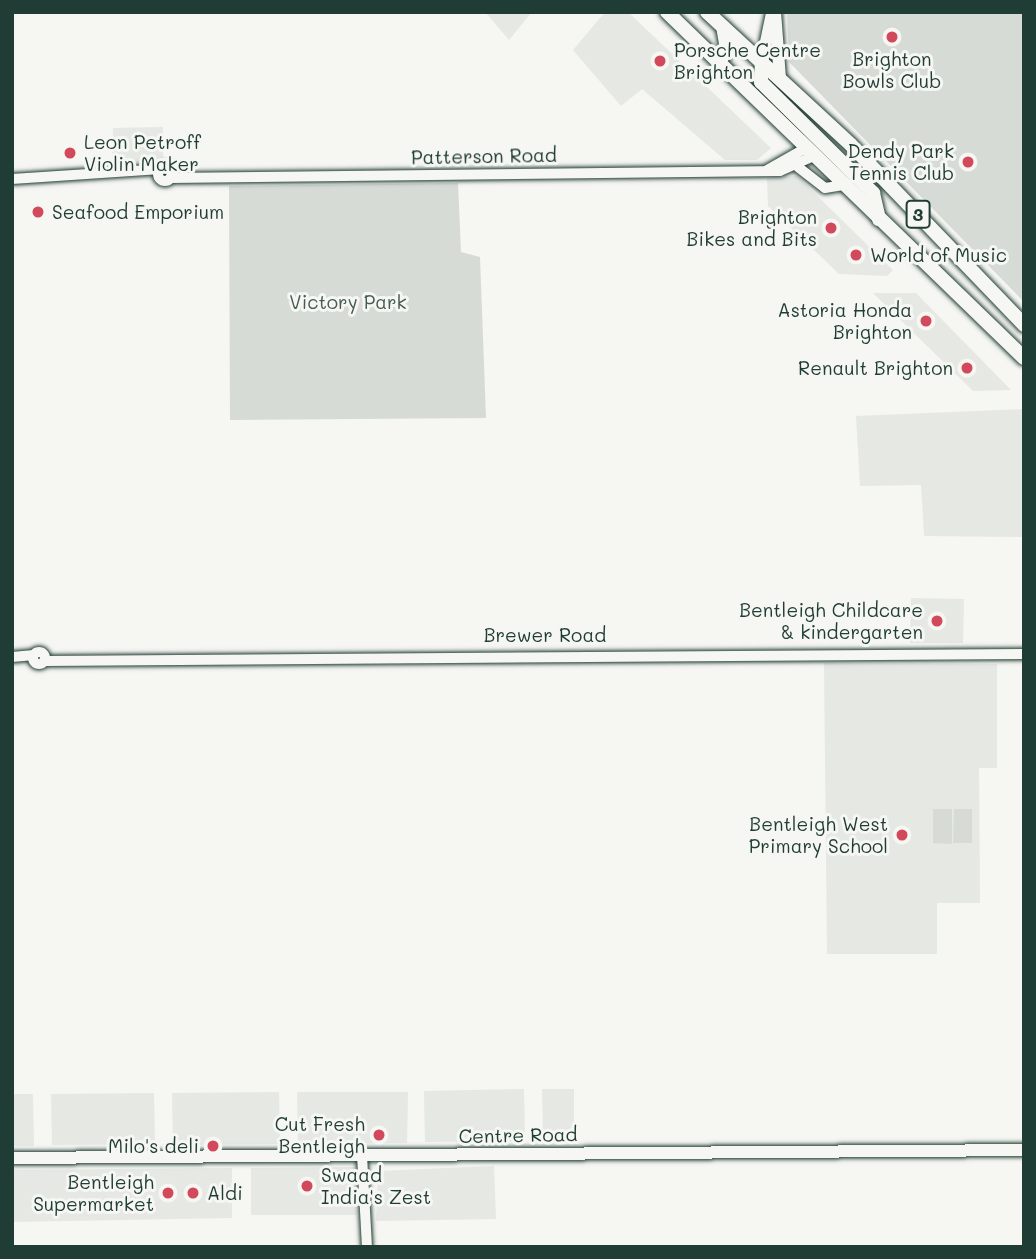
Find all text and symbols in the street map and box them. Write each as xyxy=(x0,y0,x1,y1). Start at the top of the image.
marker: Brighton Bowls Club xyxy=(884,29,900,45)
place label: Porsche Centre Brighton xyxy=(674,39,821,83)
place label: Brighton Bowls Club xyxy=(843,48,941,92)
marker: Porsche Centre Brighton xyxy=(652,53,668,69)
place label: Leon Petroff Violin Maker xyxy=(84,131,201,175)
place label: Dendy Park Tennis Club xyxy=(848,140,954,184)
street label: Patterson Road xyxy=(411,143,557,169)
marker: Leon Petroff Violin Maker xyxy=(62,145,78,161)
marker: Dendy Park Tennis Club xyxy=(960,154,976,170)
road number: 3 xyxy=(904,200,932,229)
place label: Seafood Emporium xyxy=(52,201,224,223)
marker: Seafood Emporium xyxy=(30,204,46,220)
place label: Brighton Bikes and Bits xyxy=(687,206,817,250)
marker: Brighton Bikes and Bits xyxy=(823,220,839,236)
place label: World of Music xyxy=(870,244,1007,266)
marker: World of Music xyxy=(848,247,864,263)
park label: Victory Park xyxy=(289,291,407,313)
place label: Astoria Honda Brighton xyxy=(777,299,912,343)
marker: Astoria Honda Brighton xyxy=(918,313,934,329)
place label: Renault Brighton xyxy=(798,357,953,379)
marker: Renault Brighton xyxy=(959,360,975,376)
place label: Bentleigh Childcare & kindergarten xyxy=(739,599,923,643)
marker: Bentleigh Childcare & kindergarten xyxy=(929,613,945,629)
street label: Brewer Road xyxy=(484,624,606,646)
place label: Bentleigh West Primary School xyxy=(749,813,888,857)
marker: Bentleigh West Primary School xyxy=(894,827,910,843)
place label: Cut Fresh Bentleigh xyxy=(275,1113,365,1157)
street label: Centre Road xyxy=(458,1123,578,1147)
marker: Cut Fresh Bentleigh xyxy=(371,1127,387,1143)
place label: Milo's deli xyxy=(108,1135,199,1157)
marker: Milo's deli xyxy=(205,1138,221,1154)
place label: Swaad India's Zest xyxy=(321,1164,431,1208)
place label: Bentleigh Supermarket xyxy=(33,1171,154,1215)
marker: Swaad India's Zest xyxy=(299,1178,315,1194)
place label: Aldi xyxy=(207,1182,243,1204)
marker: Bentleigh Supermarket xyxy=(160,1185,176,1201)
marker: Aldi xyxy=(185,1185,201,1201)

